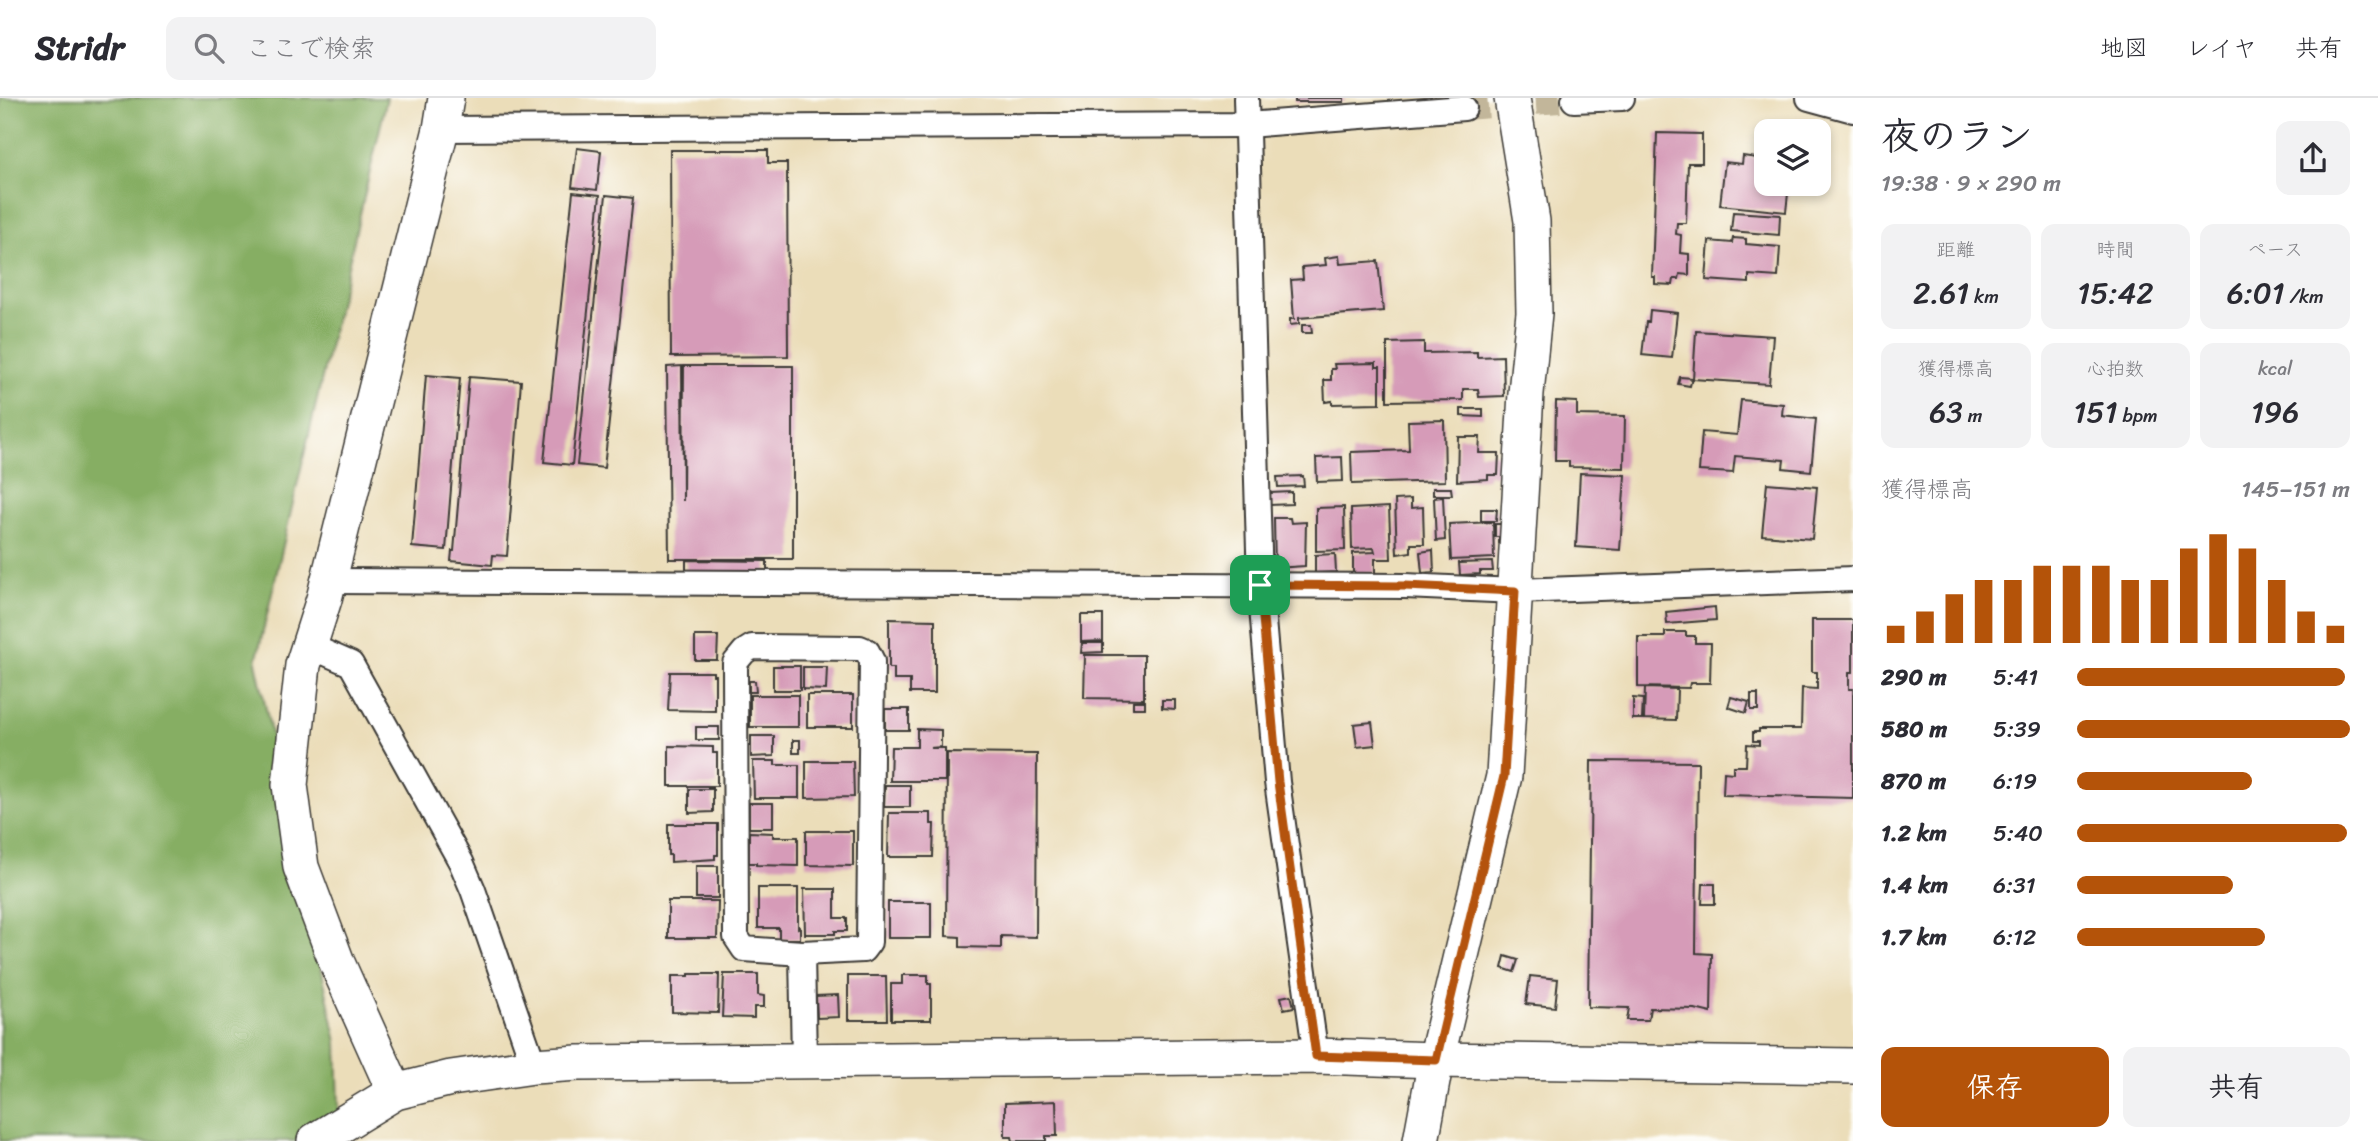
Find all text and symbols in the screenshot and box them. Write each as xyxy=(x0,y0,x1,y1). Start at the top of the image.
search box xyxy=(166,17,656,80)
text: Stridr xyxy=(35,19,124,77)
text: ここで検索 xyxy=(246,25,376,71)
text: 地図 xyxy=(2100,27,2148,69)
text: レイヤ xyxy=(2186,27,2257,69)
text: 共有 xyxy=(2295,27,2343,69)
icon: search xyxy=(190,29,228,67)
text: 夜のラン xyxy=(1881,103,2033,170)
map controls xyxy=(1754,119,1831,196)
button: layers xyxy=(1754,119,1831,196)
button: share xyxy=(2276,121,2350,195)
text: 19:38 · 9 × 290 m xyxy=(1881,163,2061,204)
text: 距離 xyxy=(1937,233,1975,266)
text: 時間 xyxy=(2096,233,2135,266)
text: ペース xyxy=(2247,233,2303,266)
text: 2.61 xyxy=(1913,266,1969,320)
text: 15:42 xyxy=(2077,266,2154,320)
text: 6:01 xyxy=(2227,266,2285,320)
text: km xyxy=(1969,280,1999,313)
text: /km xyxy=(2285,280,2324,313)
text: 獲得標高 xyxy=(1918,352,1994,385)
text: 心拍数 xyxy=(2087,352,2144,385)
text: kcal xyxy=(2258,352,2292,385)
text: 63 xyxy=(1929,385,1963,439)
text: 151 xyxy=(2073,385,2118,439)
text: 196 xyxy=(2251,385,2299,439)
text: m xyxy=(1963,399,1982,432)
text: bpm xyxy=(2118,399,2158,432)
text: 獲得標高 xyxy=(1881,469,1973,510)
text: 145–151 m xyxy=(2241,469,2350,510)
pin xyxy=(1230,555,1290,615)
icon: arrive xyxy=(1241,566,1279,604)
text: 290 m xyxy=(1881,657,1947,698)
text: 5:41 xyxy=(1993,657,2038,698)
text: 580 m xyxy=(1881,709,1947,750)
text: 5:39 xyxy=(1993,709,2041,750)
text: 870 m xyxy=(1881,761,1946,802)
text: 6:19 xyxy=(1993,761,2037,802)
text: 1.2 km xyxy=(1881,813,1947,854)
text: 5:40 xyxy=(1993,813,2043,854)
text: 1.4 km xyxy=(1881,865,1948,906)
text: 6:31 xyxy=(1993,865,2036,906)
text: 1.7 km xyxy=(1881,917,1947,958)
text: 6:12 xyxy=(1993,917,2036,958)
button: 保存 xyxy=(1881,1047,2109,1127)
button: 共有 xyxy=(2123,1047,2350,1127)

